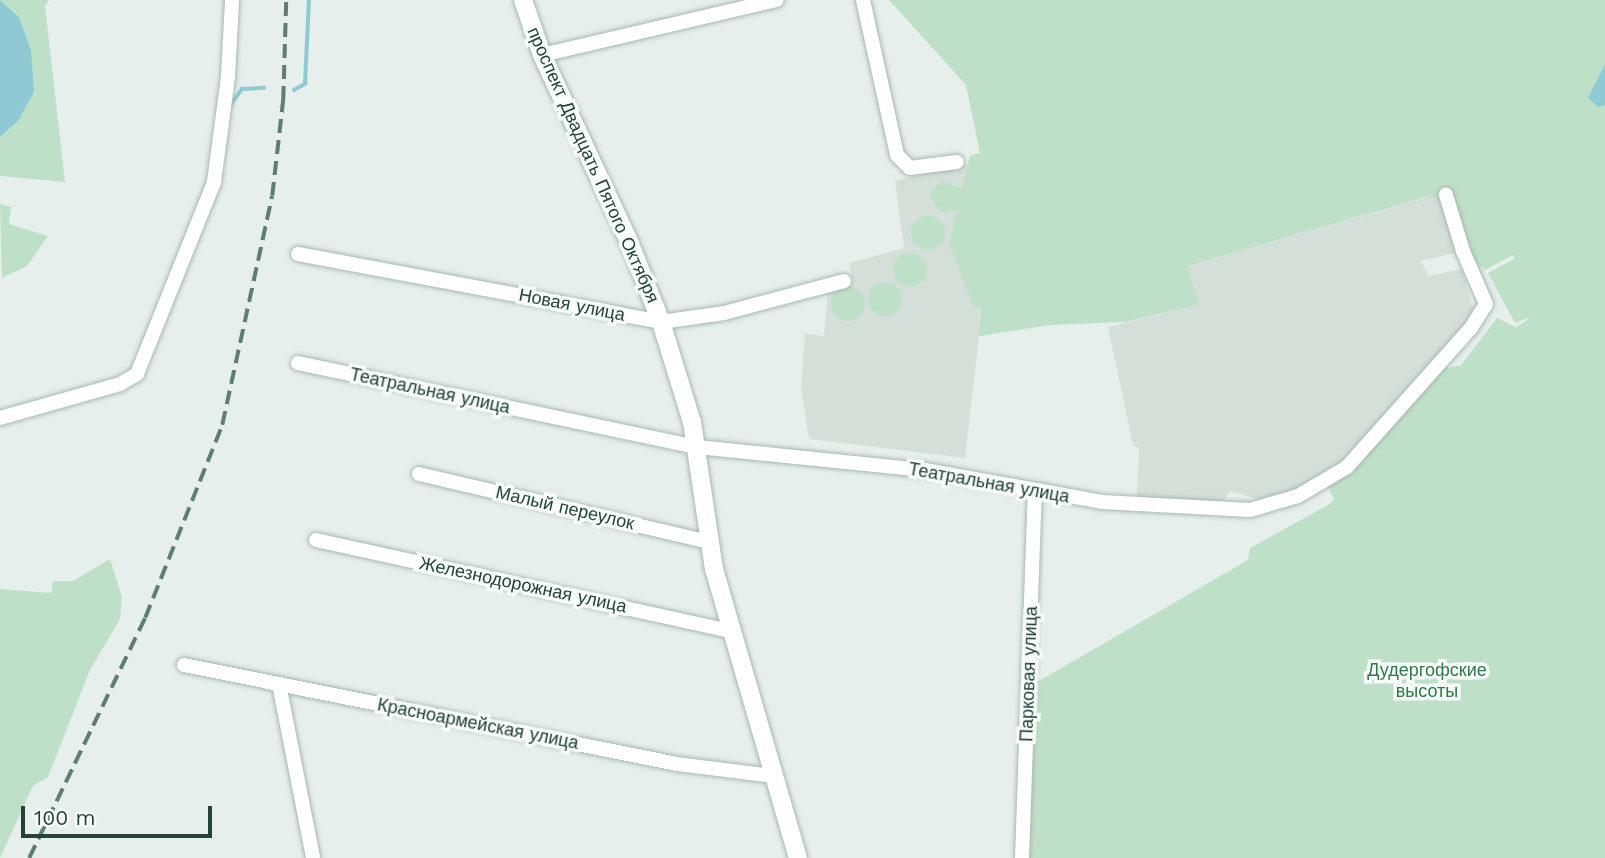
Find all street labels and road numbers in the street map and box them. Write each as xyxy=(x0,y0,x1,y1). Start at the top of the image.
street label: проспект Двадцать Пятого Октября xyxy=(522,24,664,306)
street label: Новая улица xyxy=(517,284,627,326)
street label: Театральная улица xyxy=(348,363,512,419)
street label: Театральная улица xyxy=(907,458,1071,508)
street label: Малый переулок xyxy=(494,482,636,534)
street label: Железнодорожная улица xyxy=(417,552,629,618)
street label: Парковая улица xyxy=(1016,606,1042,742)
street label: Красноармейская улица xyxy=(376,694,580,754)

